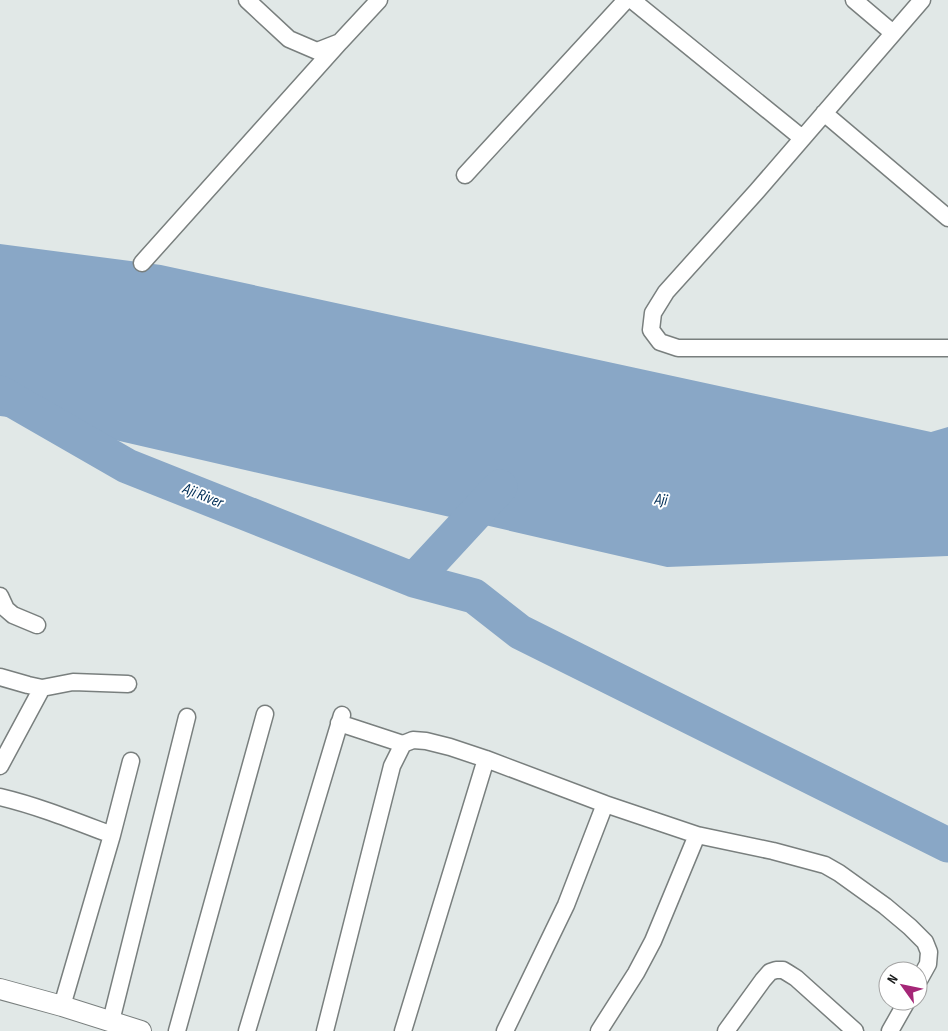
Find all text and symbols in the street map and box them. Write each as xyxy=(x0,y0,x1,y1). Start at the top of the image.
water label: Aji River xyxy=(179,479,226,513)
water label: Aji xyxy=(653,490,670,510)
north arrow xyxy=(878,961,928,1011)
text: N xyxy=(883,971,902,987)

